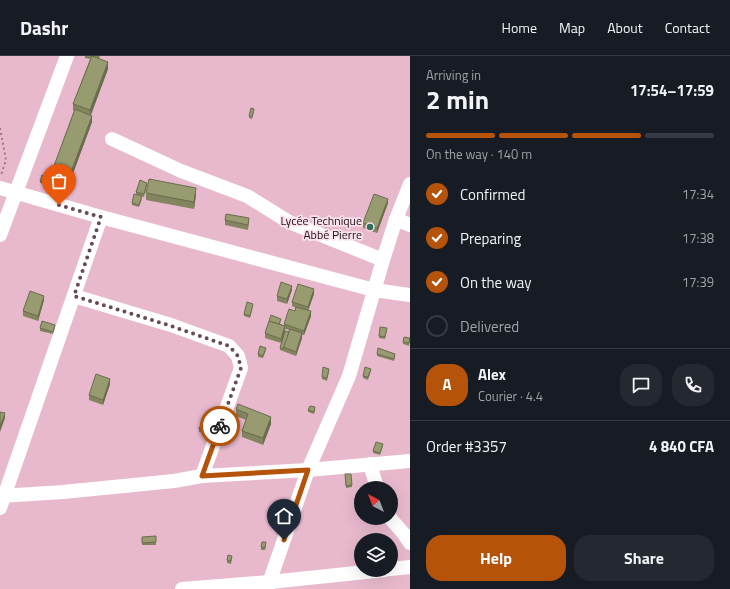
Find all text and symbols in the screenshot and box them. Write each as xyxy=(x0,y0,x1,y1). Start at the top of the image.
text: Dashr xyxy=(20,13,68,42)
text: Home xyxy=(502,17,537,38)
text: Map xyxy=(559,17,585,38)
text: About xyxy=(607,17,643,38)
text: Contact xyxy=(665,17,710,38)
text: Arriving in xyxy=(426,65,481,85)
text: 17:54–17:59 xyxy=(630,79,714,102)
text: 2 min xyxy=(426,80,489,119)
text: On the way · 140 m xyxy=(426,144,532,164)
pin xyxy=(42,164,76,205)
icon: bag xyxy=(48,170,70,192)
icon: check xyxy=(426,183,448,205)
text: Confirmed xyxy=(460,183,525,206)
text: 17:34 xyxy=(682,184,714,204)
place label: Lycée Technique Abbé Pierre xyxy=(280,211,362,244)
marker: Lycée Technique Abbé Pierre xyxy=(365,222,375,232)
icon: check xyxy=(426,227,448,249)
text: Preparing xyxy=(460,227,521,250)
text: 17:38 xyxy=(682,228,714,248)
icon: check xyxy=(426,271,448,293)
text: On the way xyxy=(460,271,532,294)
text: 17:39 xyxy=(682,272,714,292)
text: Delivered xyxy=(460,315,519,338)
text: Alex xyxy=(478,363,506,386)
button: chat xyxy=(620,364,662,406)
button: phone xyxy=(672,364,714,406)
text: A xyxy=(442,373,452,396)
text: Courier · 4.4 xyxy=(478,386,543,406)
courier xyxy=(200,406,240,446)
icon: bike xyxy=(209,415,231,437)
text: Order #3357 xyxy=(426,435,507,458)
text: 4 840 CFA xyxy=(649,435,714,458)
north arrow xyxy=(354,481,398,525)
map controls xyxy=(354,481,398,577)
pin xyxy=(267,499,301,540)
icon: home xyxy=(273,505,295,527)
button: layers xyxy=(354,533,398,577)
button: Help xyxy=(426,535,566,581)
button: Share xyxy=(574,535,714,581)

